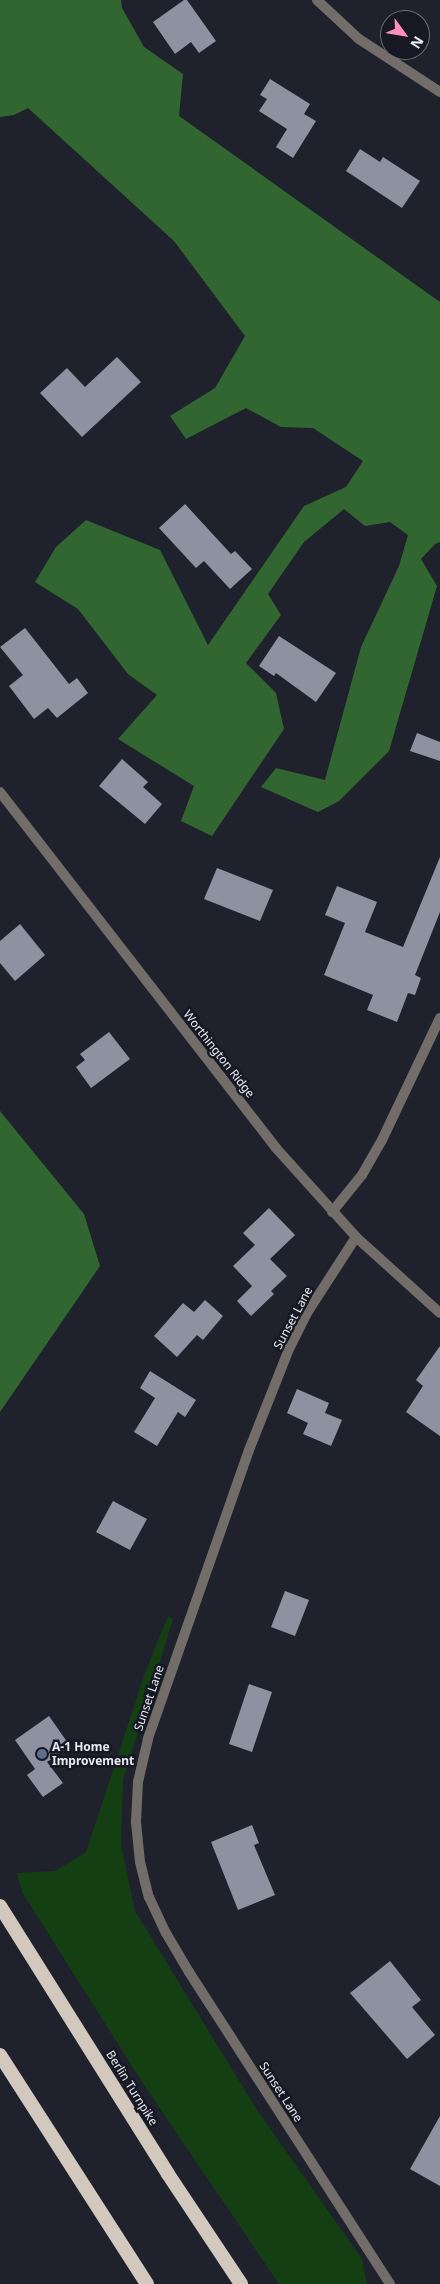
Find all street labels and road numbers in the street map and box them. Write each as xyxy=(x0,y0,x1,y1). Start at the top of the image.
street label: Worthington Ridge xyxy=(180,1007,258,1101)
street label: Sunset Lane xyxy=(271,1284,315,1352)
street label: Sunset Lane xyxy=(131,1663,167,1733)
street label: Berlin Turnpike xyxy=(103,2048,161,2128)
street label: Sunset Lane xyxy=(256,2059,306,2125)

